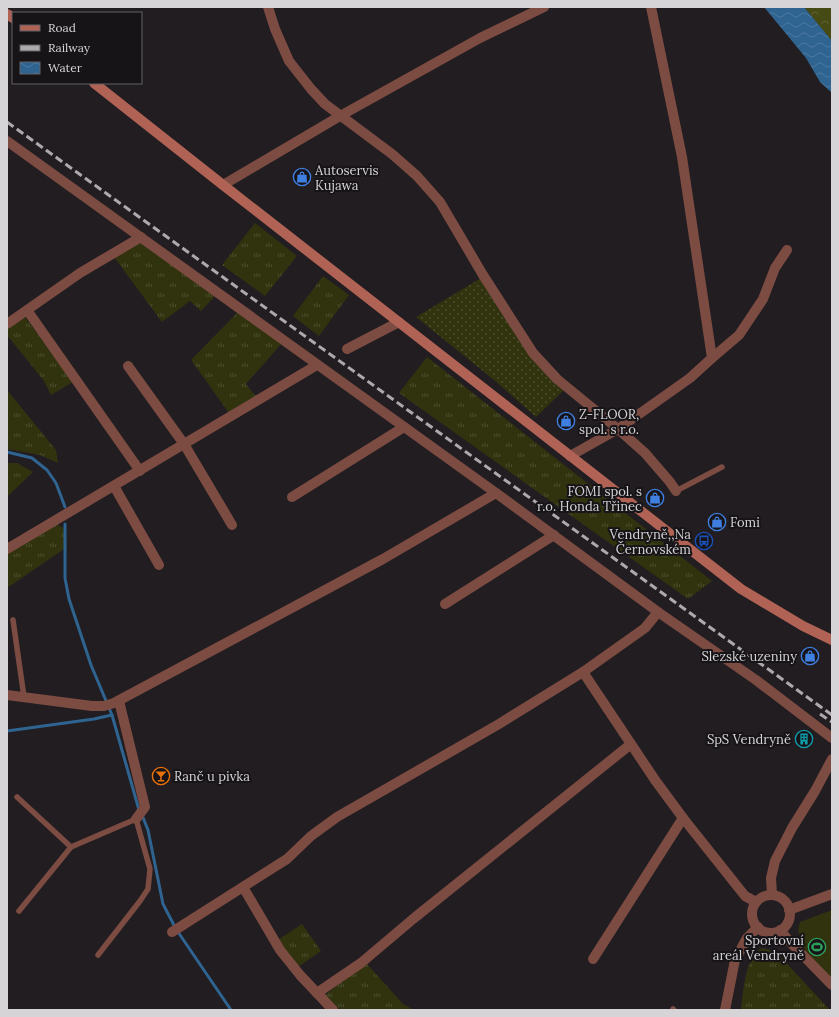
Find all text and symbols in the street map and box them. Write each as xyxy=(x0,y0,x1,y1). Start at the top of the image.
legend xyxy=(12,12,142,84)
text: Road xyxy=(48,20,76,35)
text: Railway xyxy=(48,40,91,55)
text: Water xyxy=(48,60,83,75)
place label: Autoservis Kujawa xyxy=(314,162,379,194)
shop icon: Autoservis Kujawa xyxy=(292,167,312,187)
place label: Z-FLOOR, spol. s r.o. xyxy=(579,406,639,438)
shop icon: Z-FLOOR, spol. s r.o. xyxy=(556,411,576,431)
place label: FOMI spol. s r.o. Honda Třinec xyxy=(537,483,642,515)
shop icon: FOMI spol. s r.o. Honda Třinec xyxy=(645,488,665,508)
shop icon: Fomi xyxy=(707,512,727,532)
place label: Fomi xyxy=(730,514,760,531)
place label: Vendryně,,Na Černovském xyxy=(609,526,691,558)
bus stop icon: Vendryně,,Na Černovském xyxy=(694,531,714,551)
shop icon: Slezské uzeniny xyxy=(800,646,820,666)
place label: Slezské uzeniny xyxy=(701,648,797,665)
building icon: SpS Vendryně xyxy=(794,729,814,749)
place label: SpS Vendryně xyxy=(707,731,791,748)
bar icon: Ranč u pivka xyxy=(151,766,171,786)
place label: Ranč u pivka xyxy=(174,768,250,785)
place label: Sportovní areál Vendryně xyxy=(713,932,804,964)
sports icon: Sportovní areál Vendryně xyxy=(807,937,827,957)

